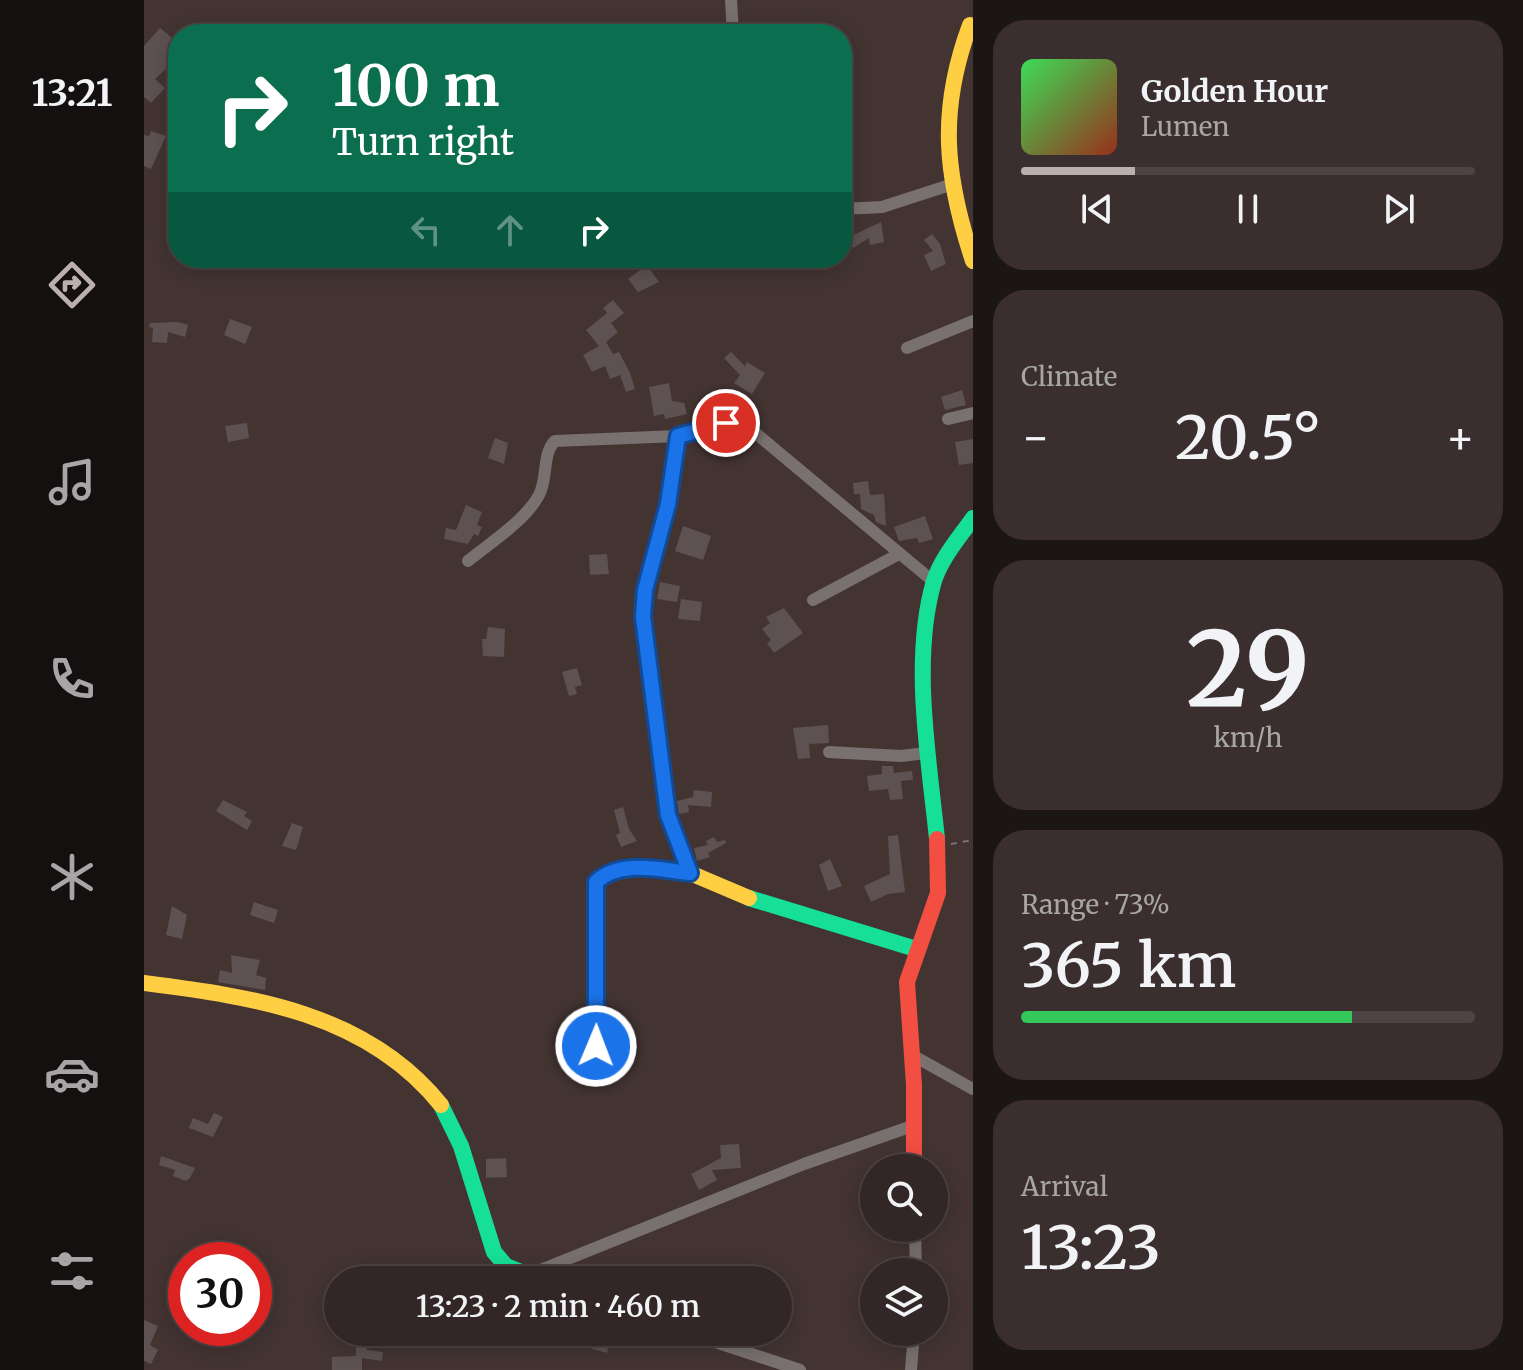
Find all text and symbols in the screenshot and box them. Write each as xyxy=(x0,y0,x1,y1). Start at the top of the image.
text: 100 m xyxy=(332,51,500,121)
icon: right xyxy=(200,56,304,160)
text: 13:21 xyxy=(31,71,113,116)
text: Golden Hour xyxy=(1141,72,1328,110)
text: Lumen xyxy=(1141,110,1230,143)
text: Turn right xyxy=(332,120,514,165)
icon: previous xyxy=(1075,187,1119,231)
icon: pause xyxy=(1226,187,1270,231)
icon: next xyxy=(1377,187,1421,231)
icon: left xyxy=(404,208,448,252)
icon: ahead xyxy=(488,208,532,252)
icon: right xyxy=(572,208,616,252)
icon: directions xyxy=(44,257,100,313)
text: Climate xyxy=(1021,360,1117,393)
pin xyxy=(692,389,760,457)
text: 20.5° xyxy=(1175,400,1321,475)
icon: arrive xyxy=(704,401,748,445)
text: − xyxy=(1021,410,1050,465)
text: + xyxy=(1446,410,1475,465)
icon: music xyxy=(44,454,100,510)
text: 29 xyxy=(1186,604,1310,734)
icon: phone xyxy=(44,651,100,707)
text: km/h xyxy=(1214,721,1282,754)
icon: climate xyxy=(44,849,100,905)
text: Range · 73% xyxy=(1021,888,1170,921)
text: 365 km xyxy=(1021,928,1236,1003)
position arrow xyxy=(554,1004,638,1088)
icon: car xyxy=(44,1046,100,1102)
map controls xyxy=(860,1154,948,1346)
button: search xyxy=(860,1154,948,1242)
text: Arrival xyxy=(1021,1170,1108,1203)
text: 13:23 xyxy=(1021,1210,1161,1285)
speed limit sign: 30 xyxy=(168,1242,272,1346)
icon: filters xyxy=(44,1243,100,1299)
button: layers xyxy=(860,1258,948,1346)
text: 13:23 · 2 min · 460 m xyxy=(416,1287,700,1325)

